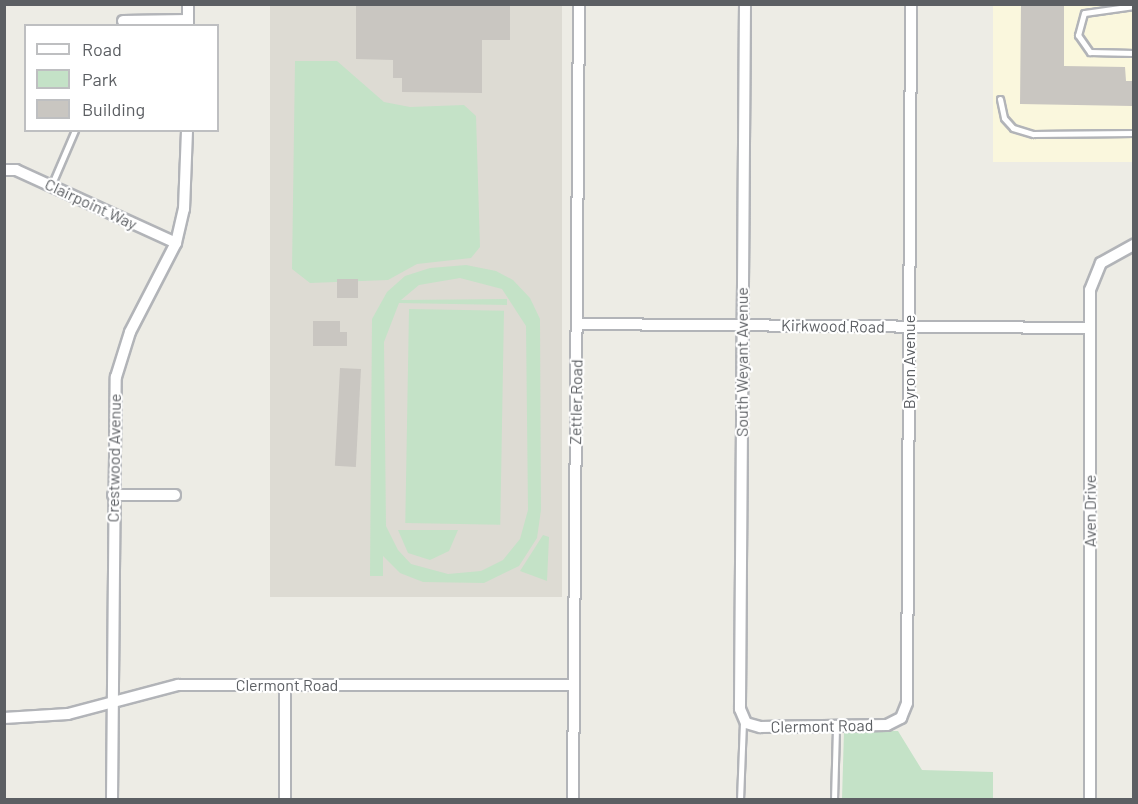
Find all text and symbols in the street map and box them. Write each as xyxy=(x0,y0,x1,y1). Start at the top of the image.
legend xyxy=(24,24,219,132)
text: Road xyxy=(82,38,122,60)
text: Park xyxy=(82,68,117,90)
text: Building xyxy=(82,98,145,120)
street label: Clairpoint Way xyxy=(42,174,140,234)
street label: South Weyant Avenue xyxy=(732,287,752,437)
street label: Kirkwood Road xyxy=(781,315,885,337)
street label: Byron Avenue xyxy=(899,315,919,409)
street label: Zettler Road xyxy=(566,359,586,445)
street label: Crestwood Avenue xyxy=(103,393,125,523)
street label: Aven Drive xyxy=(1080,475,1100,547)
street label: Clermont Road xyxy=(236,675,338,695)
street label: Clermont Road xyxy=(771,716,873,736)

